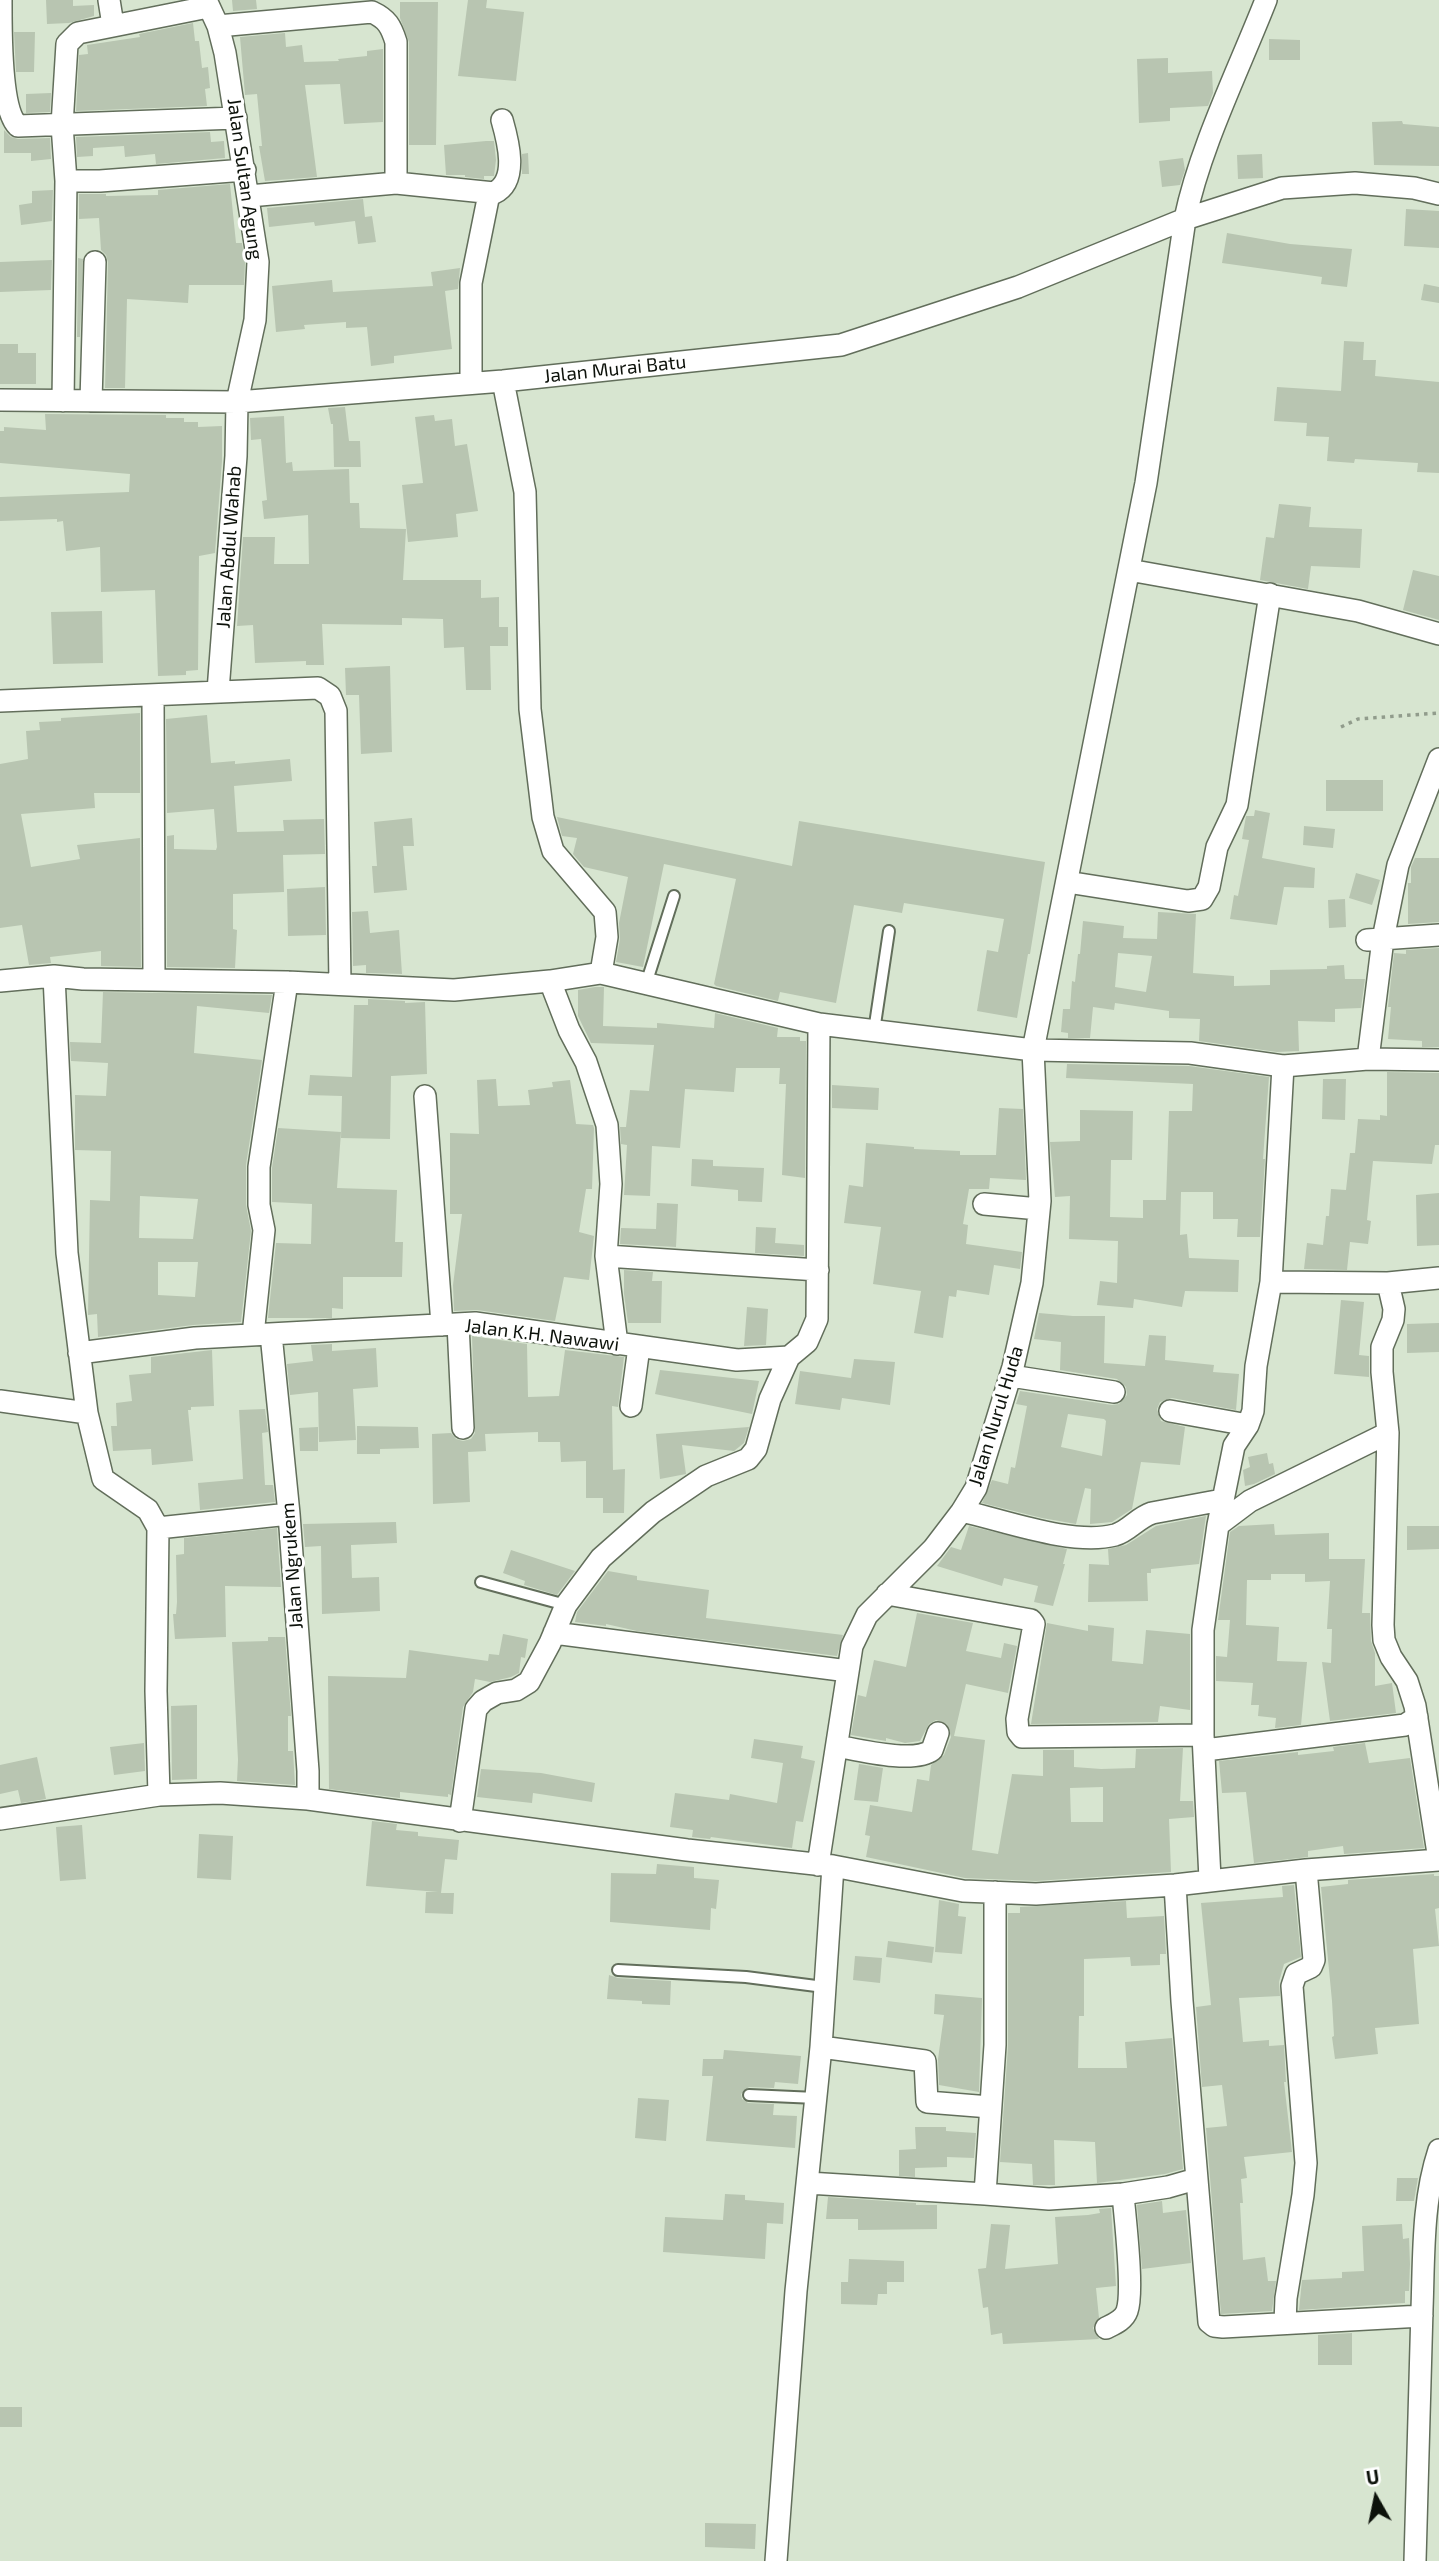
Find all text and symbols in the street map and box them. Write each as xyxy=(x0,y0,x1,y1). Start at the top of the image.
street label: Jalan Sultan Agung xyxy=(222,97,268,261)
street label: Jalan Murai Batu xyxy=(543,350,687,388)
street label: Jalan Abdul Wahab xyxy=(212,465,246,629)
street label: Jalan K.H. Nawawi xyxy=(464,1314,620,1356)
street label: Jalan Nurul Huda xyxy=(964,1343,1028,1489)
street label: Jalan Ngrukem xyxy=(276,1502,308,1630)
north arrow xyxy=(1341,2463,1411,2533)
text: U xyxy=(1364,2464,1381,2489)

